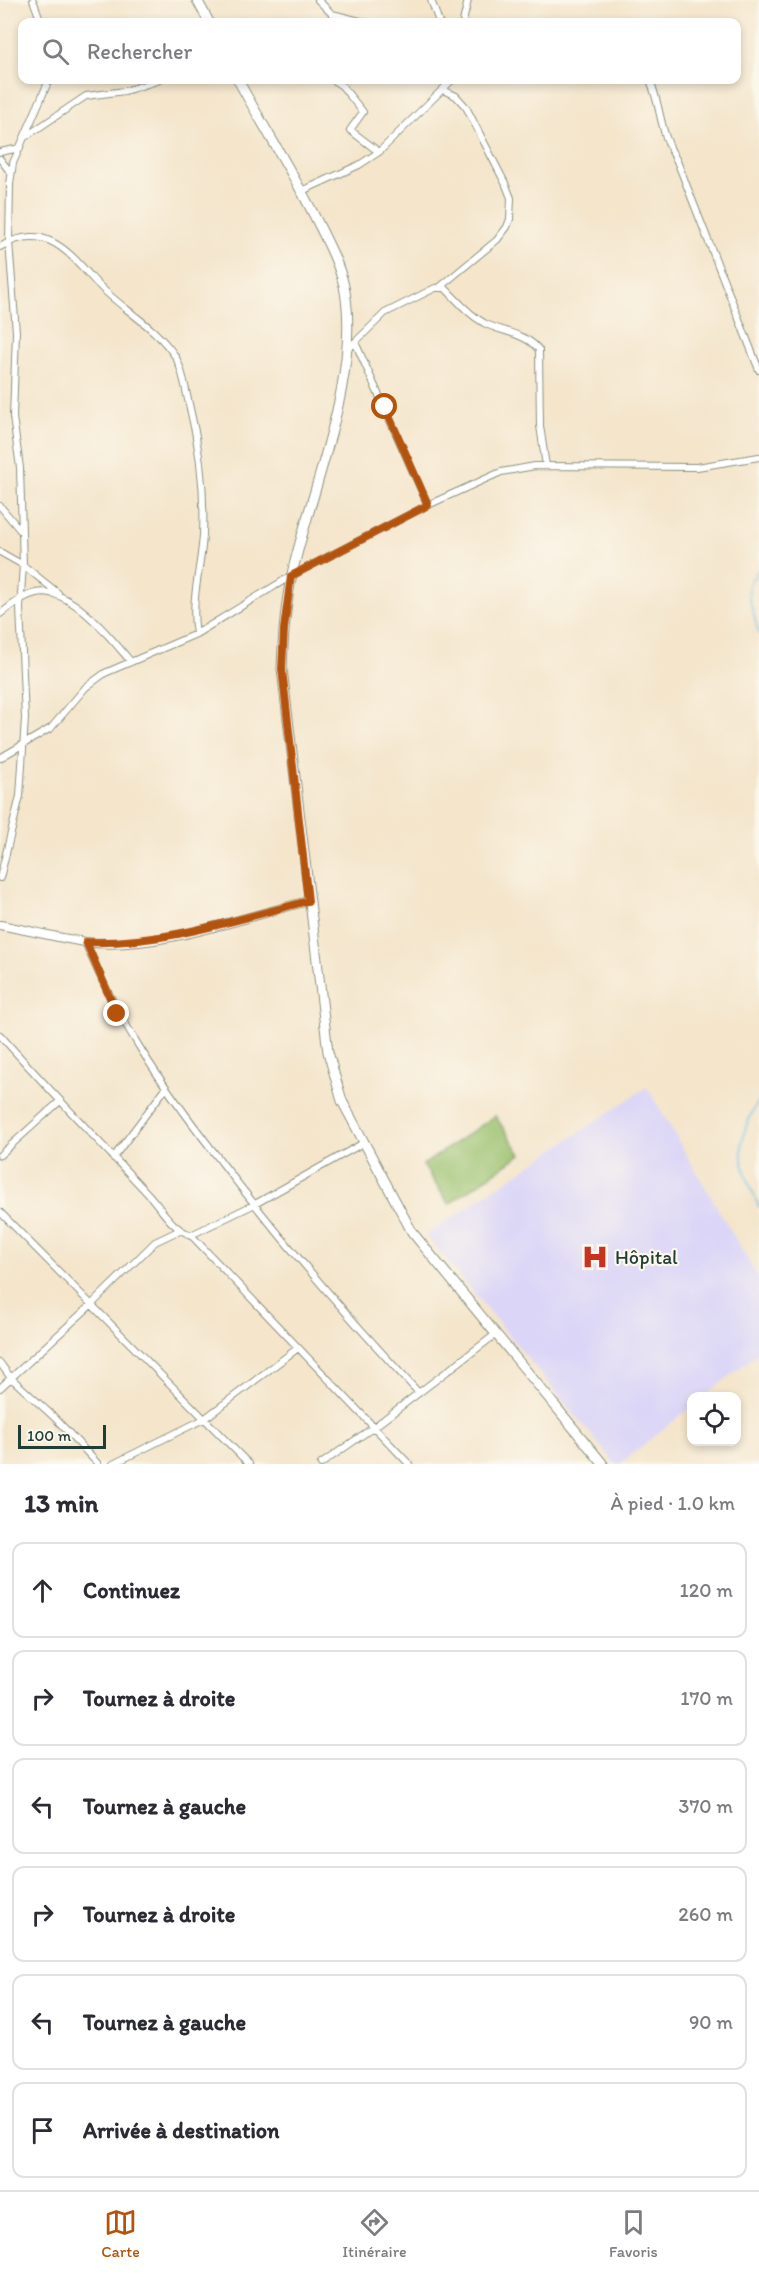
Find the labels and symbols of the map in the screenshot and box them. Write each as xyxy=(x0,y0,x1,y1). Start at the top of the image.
route start xyxy=(371,393,397,419)
route end xyxy=(103,1000,129,1026)
hospital icon: Hôpital xyxy=(580,1242,610,1272)
place label: Hôpital xyxy=(615,1245,678,1269)
scale bar xyxy=(18,1422,106,1450)

